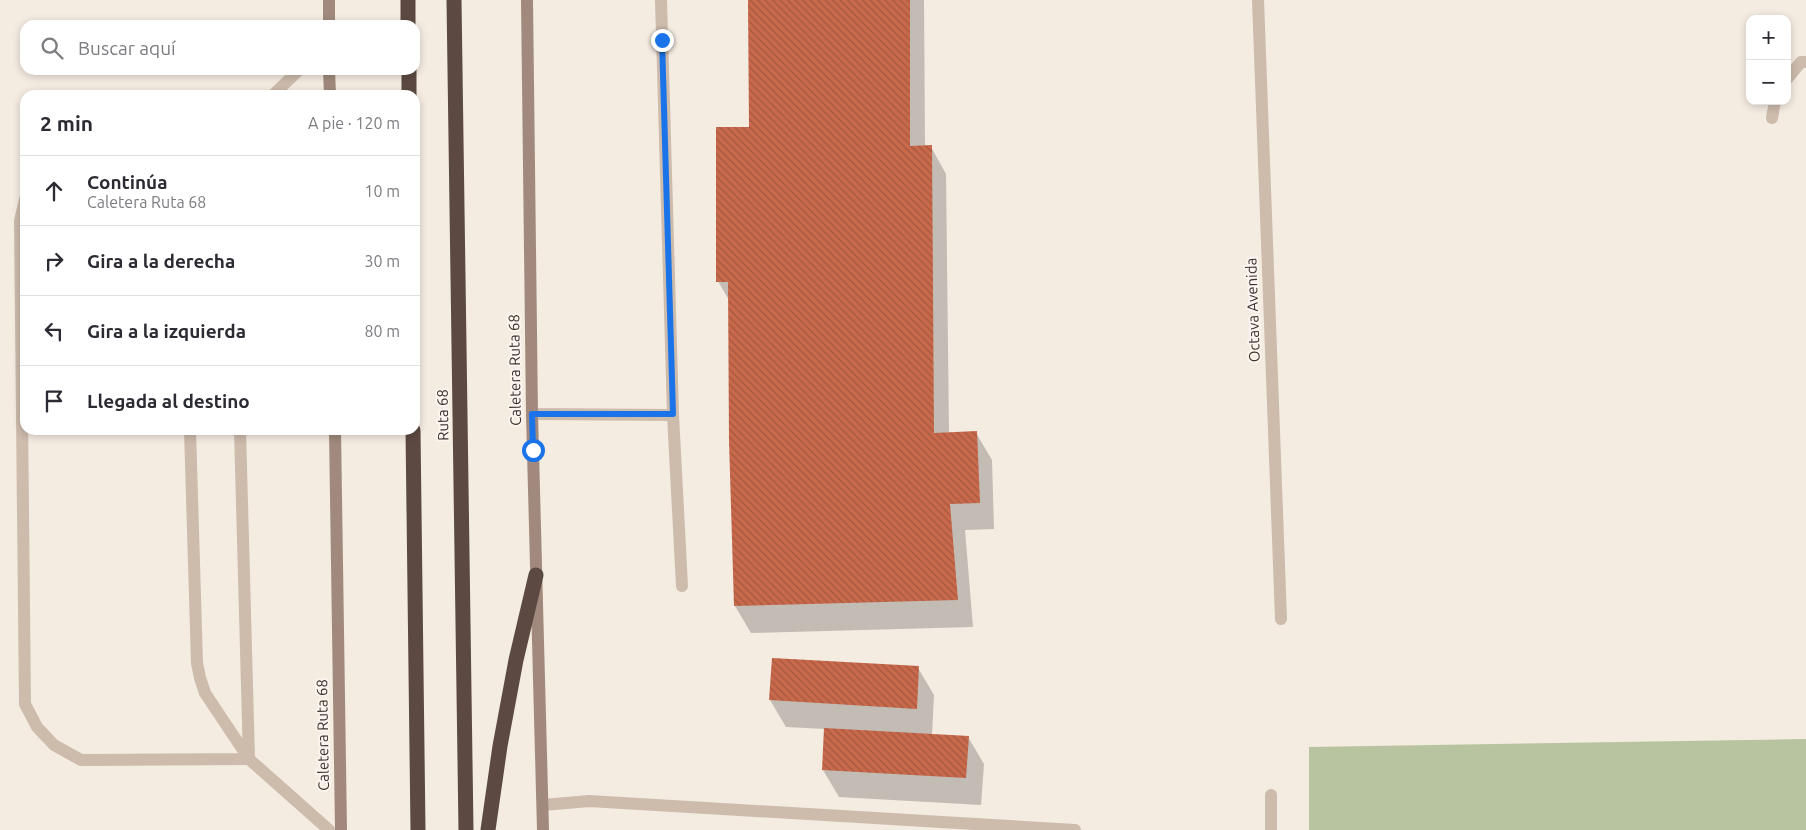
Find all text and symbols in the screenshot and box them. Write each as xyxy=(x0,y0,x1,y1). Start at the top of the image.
map controls xyxy=(1746,15,1791,105)
button: + xyxy=(1746,15,1791,60)
search box xyxy=(20,20,420,75)
route end xyxy=(651,29,674,52)
icon: search xyxy=(38,34,66,62)
text: Buscar aquí xyxy=(78,37,176,59)
button: − xyxy=(1746,60,1791,105)
text: 2 min xyxy=(40,111,93,135)
text: A pie · 120 m xyxy=(308,114,400,132)
text: Continúa xyxy=(87,171,168,193)
icon: ahead xyxy=(40,177,68,205)
text: 10 m xyxy=(364,182,400,200)
text: Caletera Ruta 68 xyxy=(87,193,206,211)
icon: right xyxy=(40,247,68,275)
text: Gira a la derecha xyxy=(87,250,235,272)
text: 30 m xyxy=(364,252,400,270)
street label: Octava Avenida xyxy=(1242,258,1263,363)
street label: Caletera Ruta 68 xyxy=(505,314,524,426)
icon: left xyxy=(40,317,68,345)
text: Gira a la izquierda xyxy=(87,320,246,342)
text: 80 m xyxy=(364,322,400,340)
icon: arrive xyxy=(40,387,68,415)
street label: Ruta 68 xyxy=(434,389,451,441)
text: Llegada al destino xyxy=(87,390,250,412)
route start xyxy=(522,439,545,462)
street label: Caletera Ruta 68 xyxy=(313,679,332,791)

